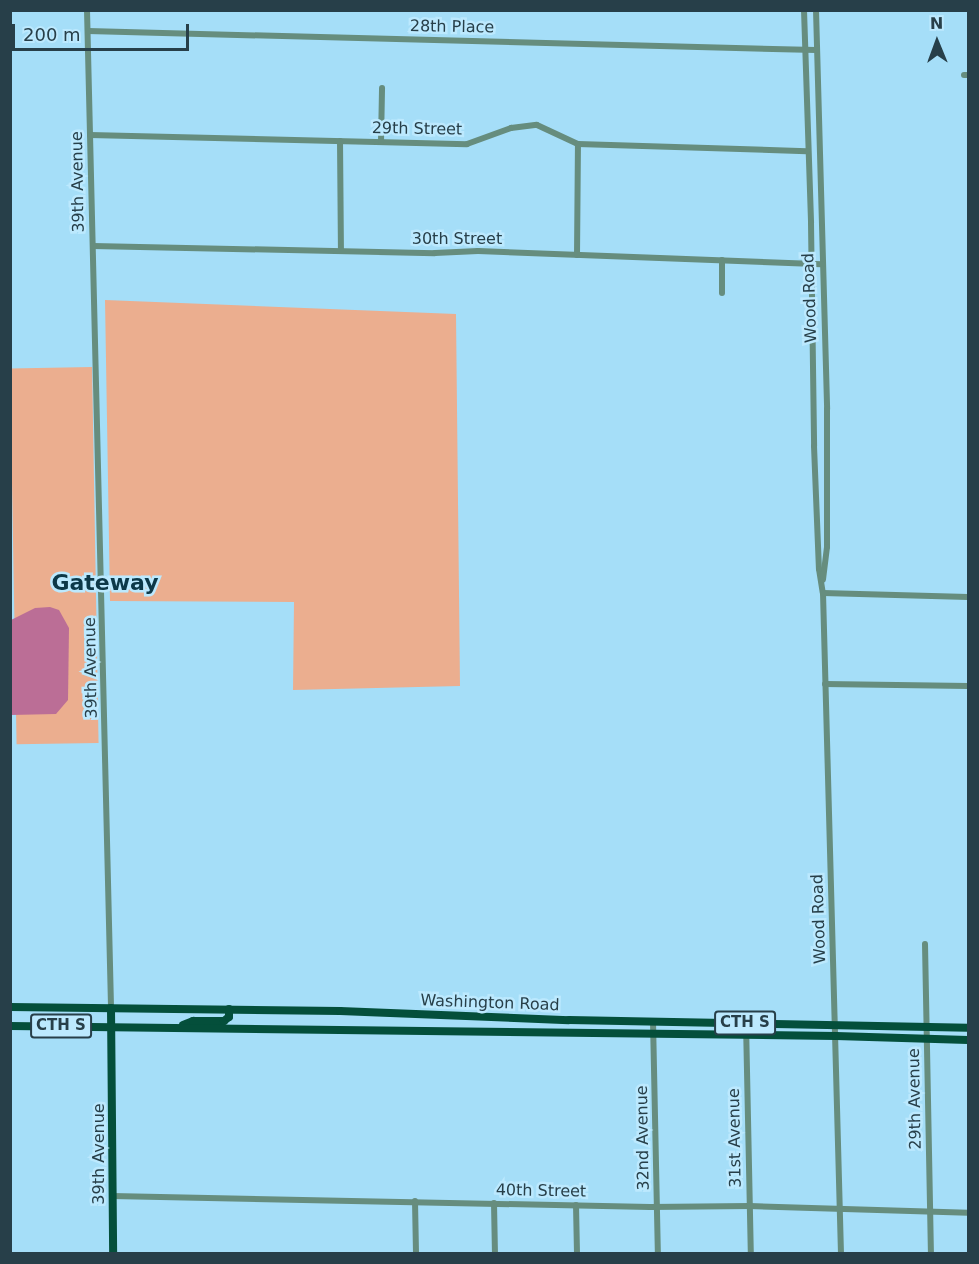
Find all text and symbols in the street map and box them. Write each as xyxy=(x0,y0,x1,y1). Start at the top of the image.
scale bar xyxy=(15,12,192,50)
north arrow xyxy=(907,12,967,72)
text: N xyxy=(930,14,944,33)
street label: 28th Place xyxy=(410,17,494,37)
text: 200 m xyxy=(23,24,81,45)
street label: 29th Street xyxy=(372,119,462,139)
street label: 39th Avenue xyxy=(68,131,88,233)
street label: 30th Street xyxy=(412,229,502,249)
street label: Wood Road xyxy=(799,253,821,343)
district label: Gateway xyxy=(51,570,159,596)
street label: 39th Avenue xyxy=(81,617,101,719)
street label: Wood Road xyxy=(808,874,830,964)
street label: Washington Road xyxy=(420,991,560,1015)
road number: CTH S xyxy=(714,1011,777,1035)
road number: CTH S xyxy=(29,1014,92,1038)
street label: 29th Avenue xyxy=(905,1048,925,1150)
street label: 32nd Avenue xyxy=(632,1085,654,1191)
street label: 31st Avenue xyxy=(725,1088,745,1188)
street label: 39th Avenue xyxy=(89,1103,109,1205)
street label: 40th Street xyxy=(496,1181,586,1201)

